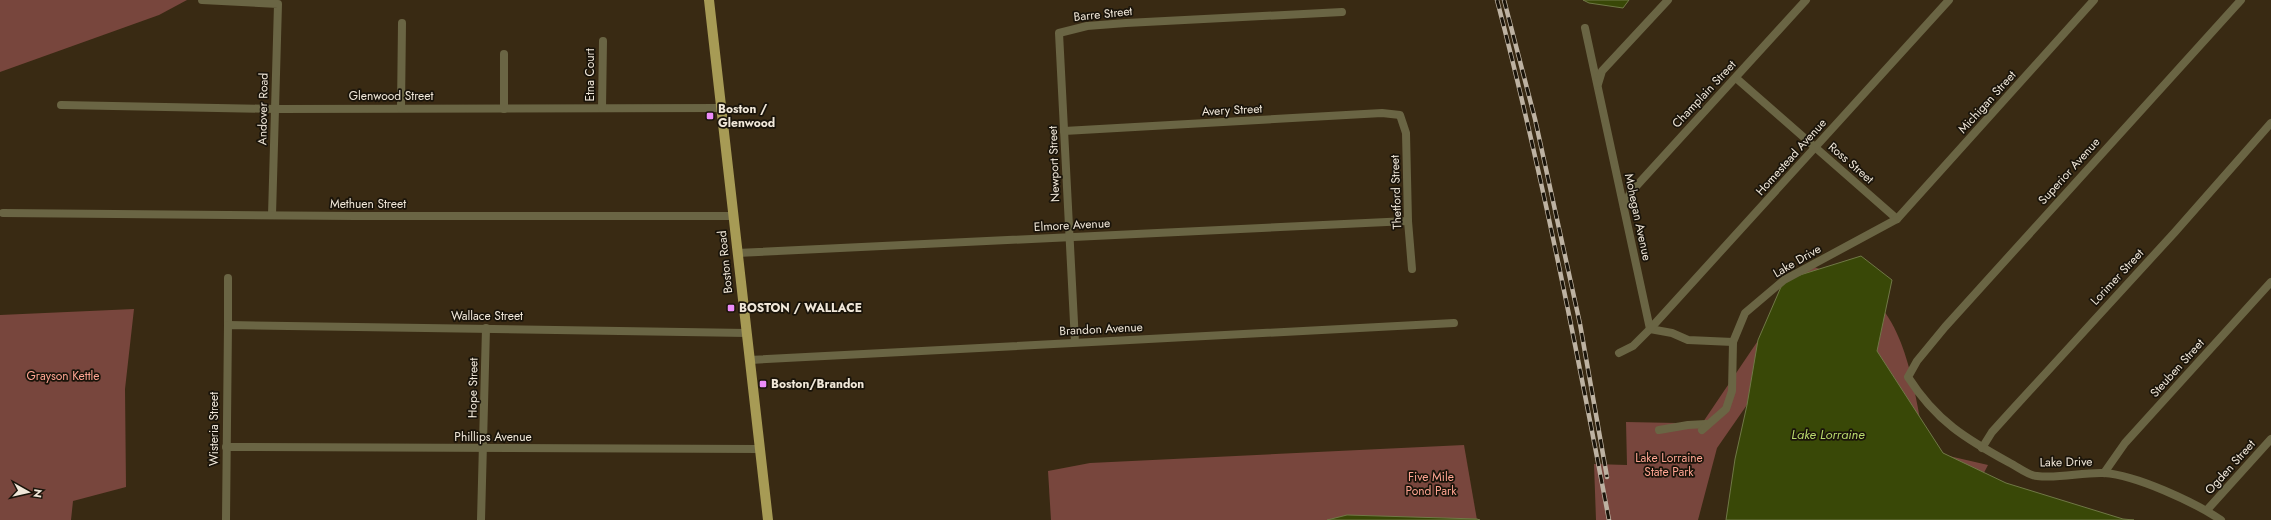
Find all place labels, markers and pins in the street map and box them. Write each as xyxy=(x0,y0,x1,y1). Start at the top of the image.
place label: Boston / Glenwood xyxy=(718,100,775,132)
marker: Boston / Glenwood xyxy=(705,111,715,121)
place label: BOSTON / WALLACE xyxy=(739,299,862,317)
marker: BOSTON / WALLACE xyxy=(726,303,736,313)
place label: Boston/Brandon xyxy=(771,375,864,393)
marker: Boston/Brandon xyxy=(758,379,768,389)

